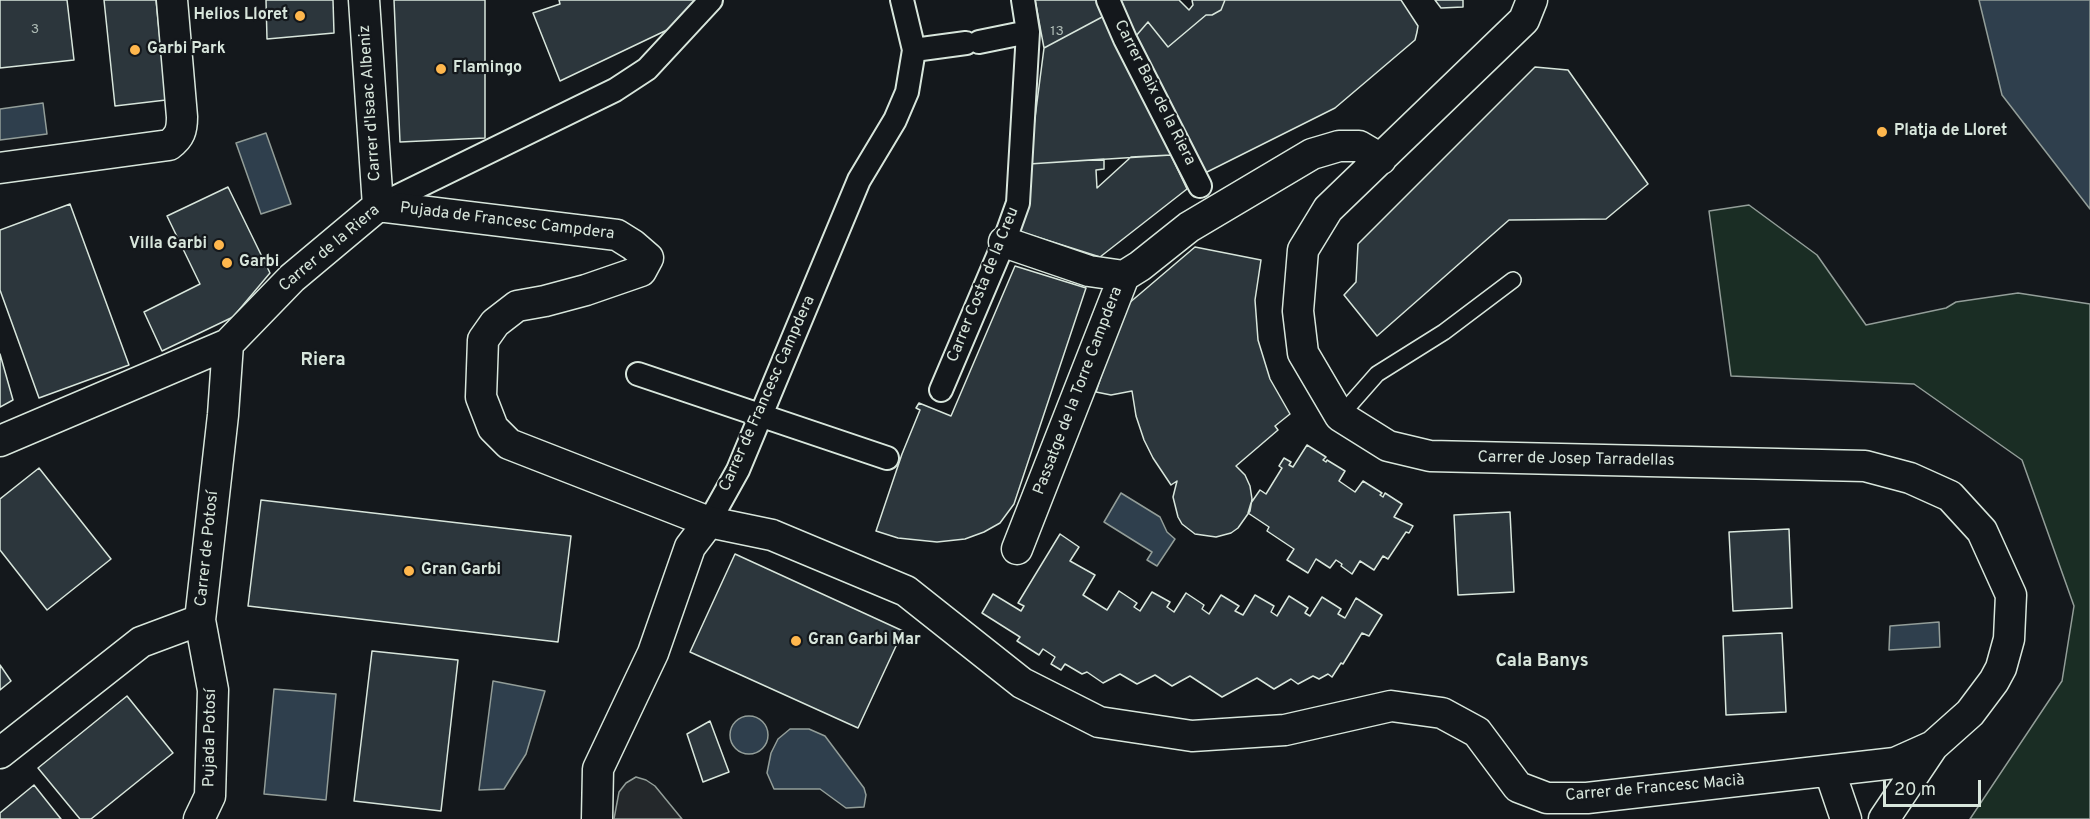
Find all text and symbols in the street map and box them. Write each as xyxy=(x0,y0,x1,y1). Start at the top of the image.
place label: Helios Lloret xyxy=(194,6,288,26)
marker: Helios Lloret xyxy=(293,9,307,23)
street label: Carrer Baix de la Riera xyxy=(1109,17,1199,169)
house number: 3 xyxy=(31,22,39,38)
street label: Carrer d'Isaac Albeniz xyxy=(356,24,386,182)
house number: 13 xyxy=(1050,24,1064,40)
place label: Garbi Park xyxy=(147,40,226,60)
marker: Garbi Park xyxy=(128,43,142,57)
place label: Flamingo xyxy=(453,59,522,79)
marker: Flamingo xyxy=(434,62,448,76)
place label: Platja de Lloret xyxy=(1894,122,2007,142)
marker: Platja de Lloret xyxy=(1875,125,1889,139)
street label: Pujada de Francesc Campdera xyxy=(399,199,615,245)
street label: Carrer de la Riera xyxy=(276,201,384,297)
street label: Carrer Costa de la Creu xyxy=(944,205,1024,365)
place label: Villa Garbi xyxy=(129,235,207,255)
marker: Villa Garbi xyxy=(212,238,226,252)
place label: Garbi xyxy=(239,253,279,273)
marker: Garbi xyxy=(220,256,234,270)
street label: Passatge de la Torre Campdera xyxy=(1030,284,1128,498)
street label: Carrer de Francesc Campdera xyxy=(716,293,820,495)
district label: Riera xyxy=(301,350,345,372)
street label: Carrer de Josep Tarradellas xyxy=(1477,449,1675,471)
street label: Carrer de Potosí xyxy=(192,490,224,608)
place label: Gran Garbi xyxy=(421,561,501,581)
marker: Gran Garbi xyxy=(402,564,416,578)
place label: Gran Garbi Mar xyxy=(808,631,921,651)
marker: Gran Garbi Mar xyxy=(789,634,803,648)
district label: Cala Banys xyxy=(1495,651,1589,673)
street label: Pujada Potosí xyxy=(201,689,221,787)
scale bar xyxy=(1886,768,1984,806)
street label: Carrer de Francesc Macià xyxy=(1565,772,1745,806)
text: 20 m xyxy=(1894,779,1936,802)

